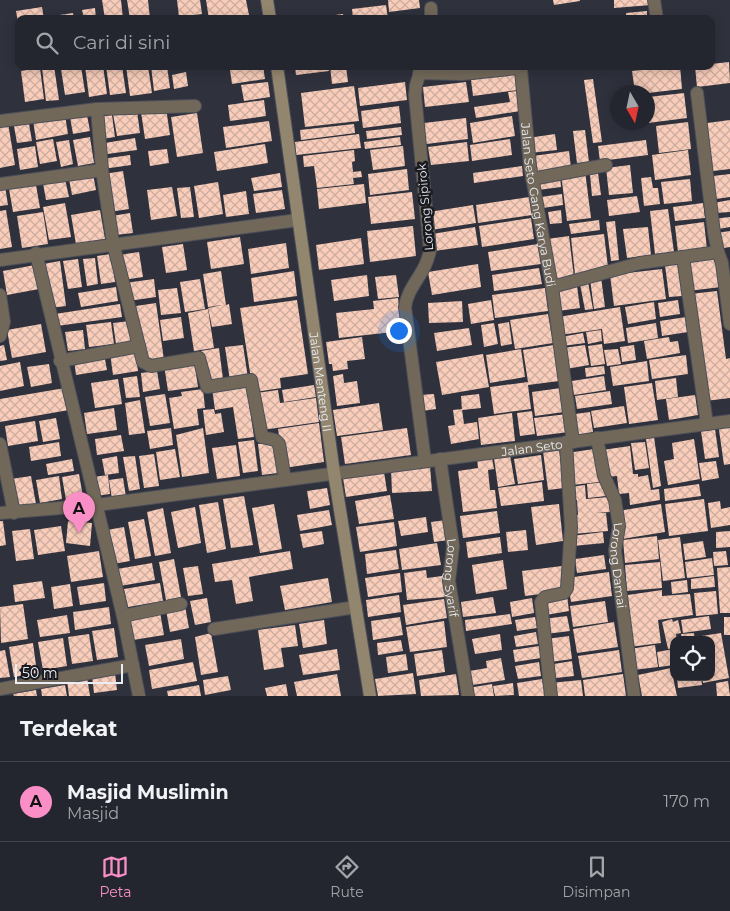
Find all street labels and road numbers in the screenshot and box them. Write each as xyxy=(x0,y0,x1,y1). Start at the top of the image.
street label: Jalan Seto Gang Karya Budi xyxy=(518,121,559,288)
street label: Lorong Sipirok xyxy=(414,162,436,251)
street label: Jalan Menteng II xyxy=(307,330,336,433)
street label: Jalan Seto xyxy=(499,436,563,459)
street label: Lorong Damai xyxy=(607,521,630,609)
street label: Lorong Syarif xyxy=(442,537,462,619)

